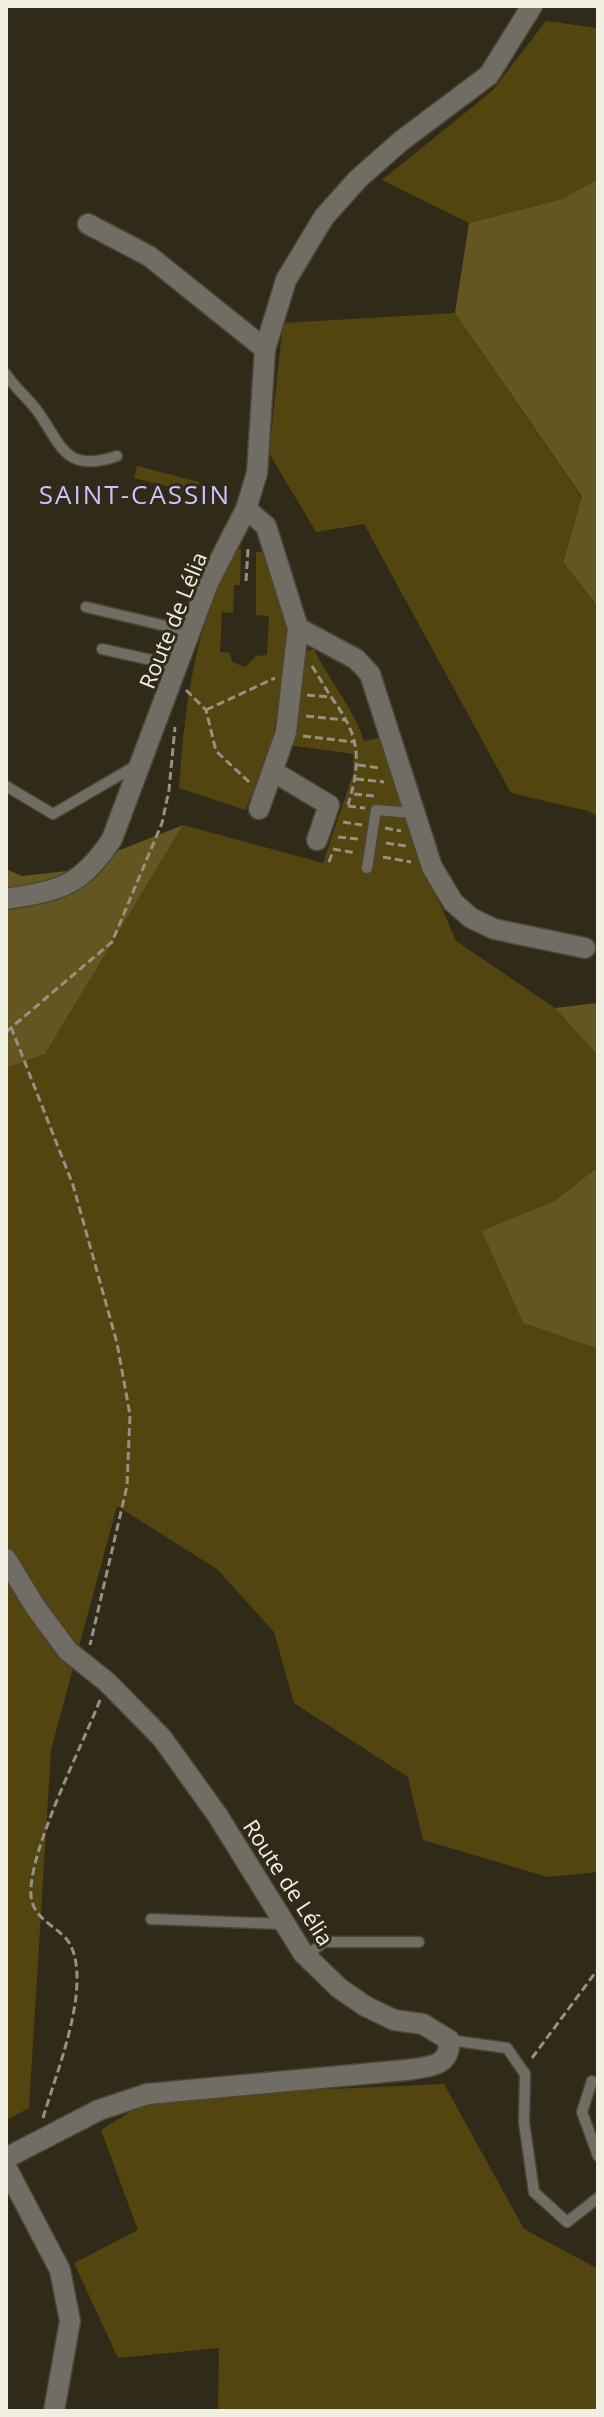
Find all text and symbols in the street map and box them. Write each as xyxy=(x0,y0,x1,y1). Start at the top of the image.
district label: SAINT-CASSIN xyxy=(39,476,231,512)
street label: Route de Lélia xyxy=(131,547,213,693)
street label: Route de Lélia xyxy=(237,1813,341,1951)

